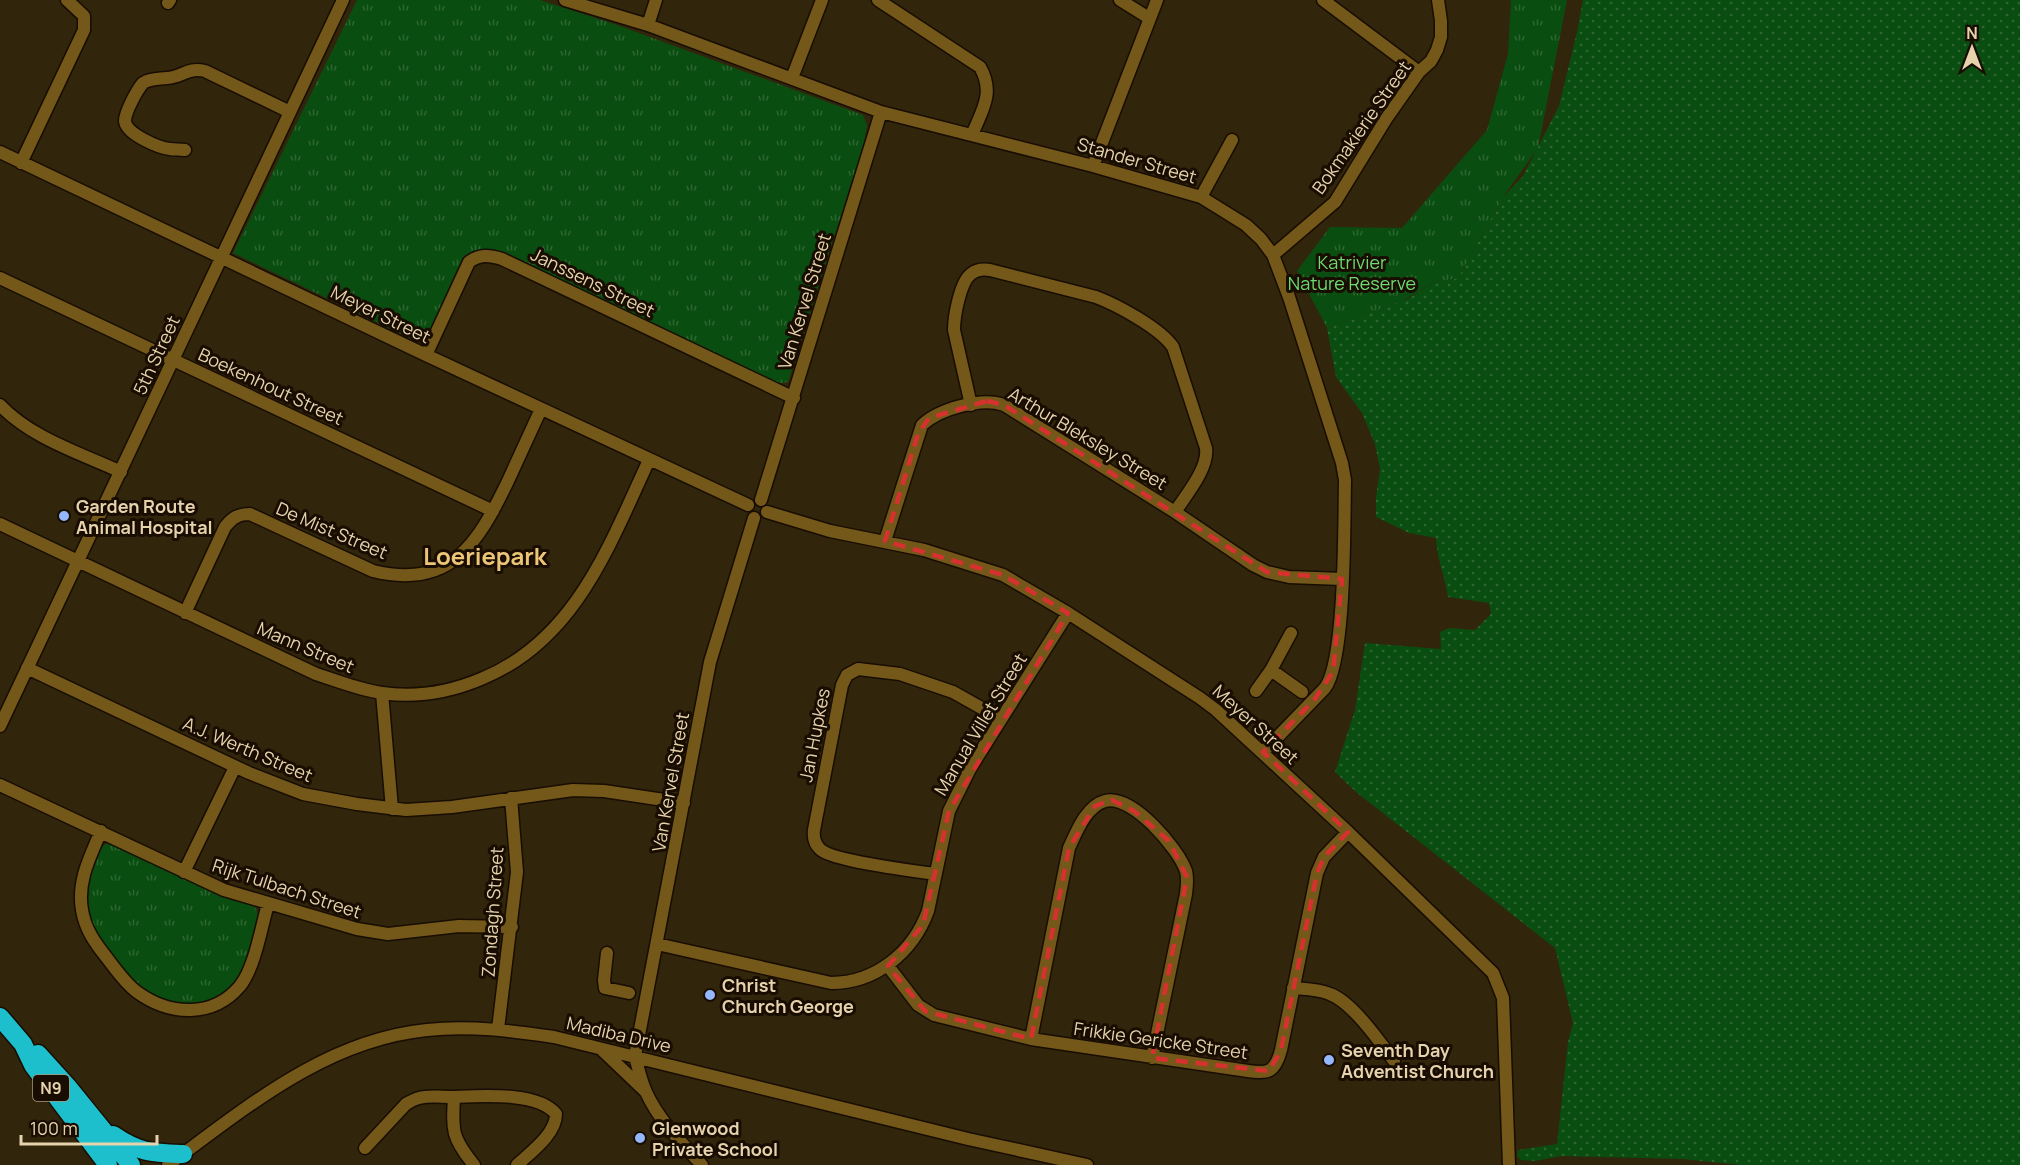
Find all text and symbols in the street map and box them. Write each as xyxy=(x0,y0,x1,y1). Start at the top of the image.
north arrow xyxy=(1942,18,2002,78)
text: N xyxy=(1966,22,1978,44)
street label: Bokmakierie Street xyxy=(1306,56,1416,198)
street label: Stander Street xyxy=(1075,132,1199,188)
street label: Van Kervel Street xyxy=(772,230,836,372)
street label: Janssens Street xyxy=(527,242,659,322)
park label: Katrivier Nature Reserve xyxy=(1288,250,1416,295)
street label: Meyer Street xyxy=(327,280,435,348)
street label: 5th Street xyxy=(127,312,185,398)
street label: Boekenhout Street xyxy=(195,342,347,430)
street label: Arthur Bleksley Street xyxy=(1004,381,1172,495)
place label: Garden Route Animal Hospital xyxy=(76,494,213,539)
street label: De Mist Street xyxy=(273,496,391,564)
marker: Garden Route Animal Hospital xyxy=(57,509,71,523)
district label: Loeriepark xyxy=(423,539,548,572)
street label: Mann Street xyxy=(254,616,358,678)
street label: Manual Villet Street xyxy=(928,649,1032,799)
street label: Meyer Street xyxy=(1208,679,1304,769)
street label: Jan Hupkes xyxy=(793,686,835,784)
street label: Van Kervel Street xyxy=(646,710,694,854)
street label: A.J. Werth Street xyxy=(179,711,317,787)
street label: Zondagh Street xyxy=(475,846,509,978)
street label: Rijk Tulbach Street xyxy=(210,853,364,923)
place label: Christ Church George xyxy=(722,973,854,1018)
marker: Christ Church George xyxy=(703,988,717,1002)
street label: Madiba Drive xyxy=(564,1010,674,1058)
street label: Frikkie Gericke Street xyxy=(1072,1016,1250,1064)
place label: Seventh Day Adventist Church xyxy=(1341,1038,1494,1083)
marker: Seventh Day Adventist Church xyxy=(1322,1053,1336,1067)
road number: N9 xyxy=(33,1075,69,1101)
scale bar xyxy=(21,1108,158,1146)
text: 100 m xyxy=(30,1116,78,1140)
place label: Glenwood Private School xyxy=(652,1116,778,1161)
marker: Glenwood Private School xyxy=(633,1131,647,1145)

